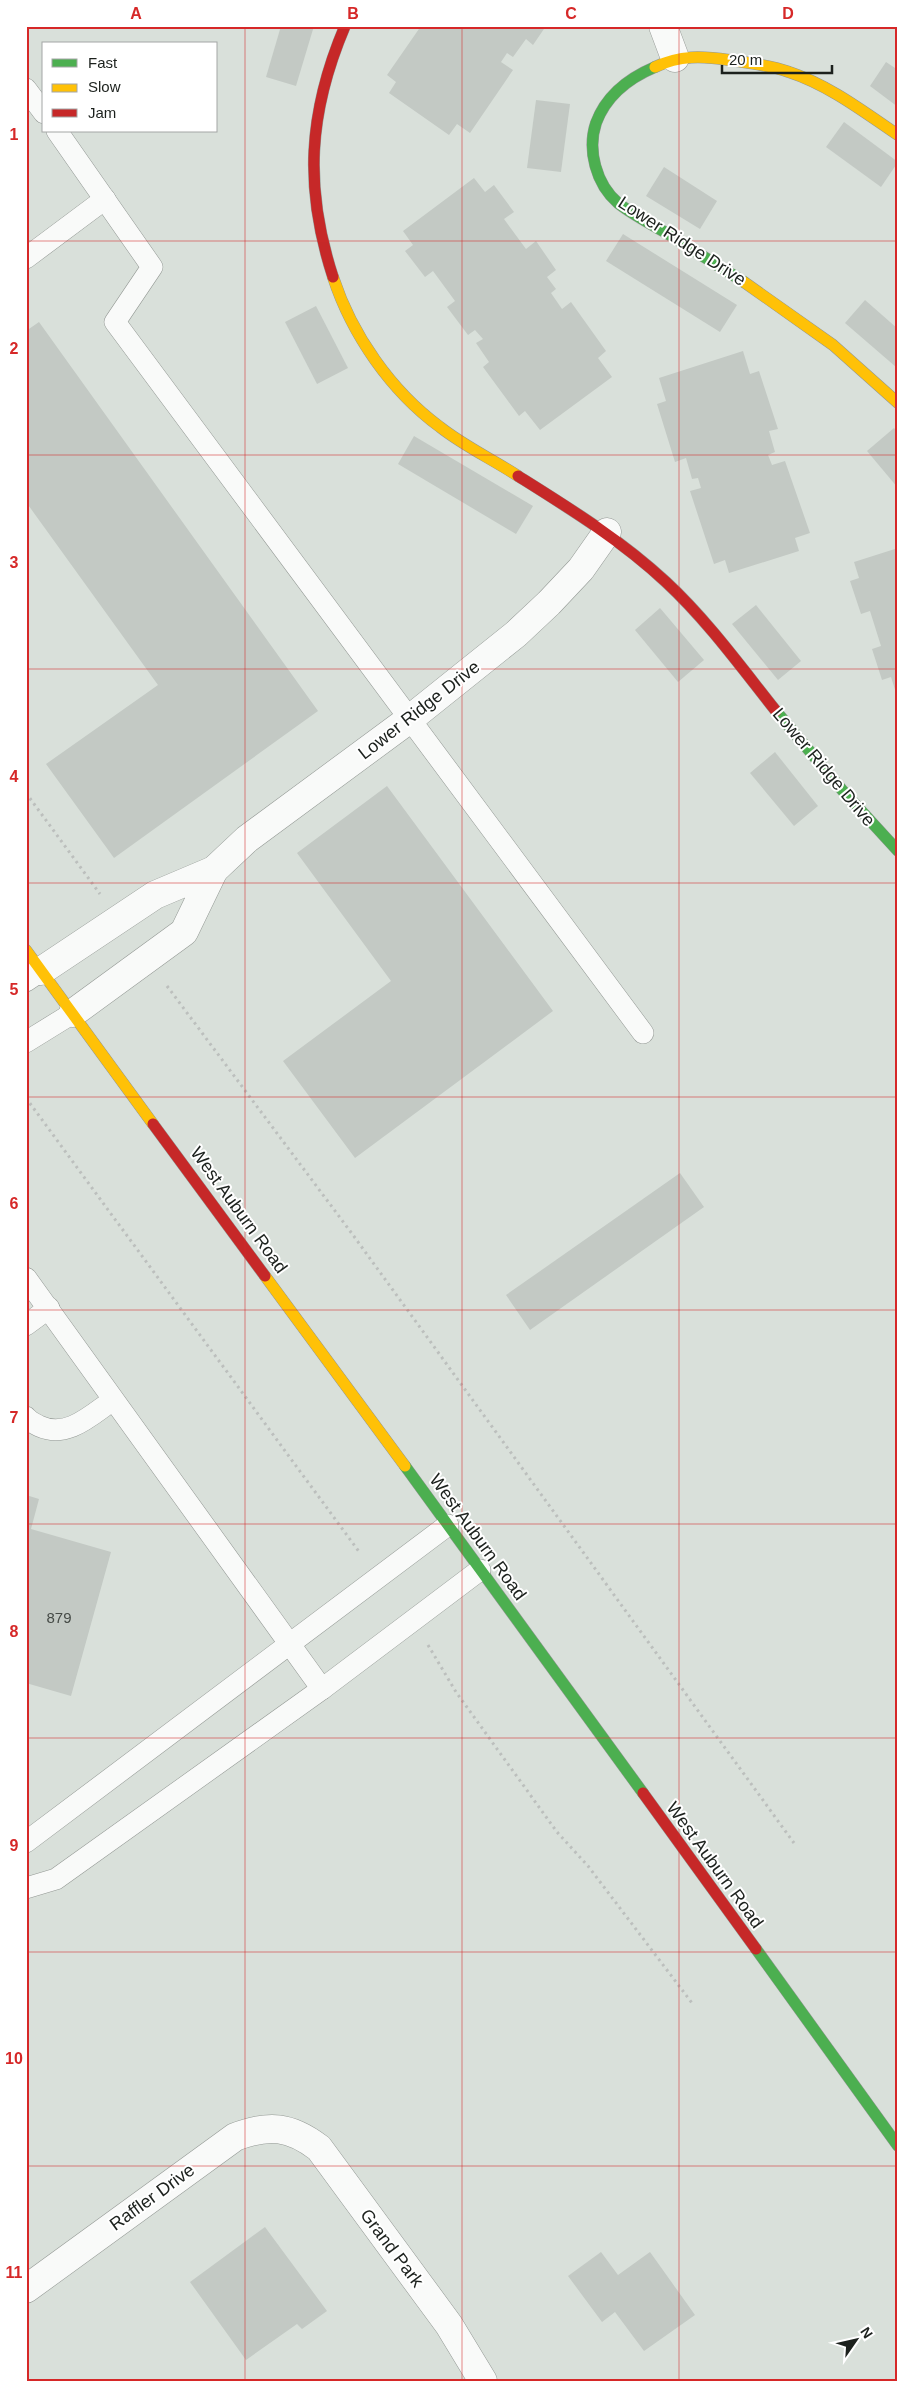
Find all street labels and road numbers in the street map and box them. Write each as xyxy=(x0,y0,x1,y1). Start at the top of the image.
street label: Lower Ridge Drive xyxy=(614,192,750,290)
street label: Lower Ridge Drive xyxy=(355,657,483,763)
street label: Lower Ridge Drive xyxy=(769,704,879,830)
street label: West Auburn Road xyxy=(187,1143,291,1277)
street label: West Auburn Road xyxy=(426,1470,530,1604)
street label: West Auburn Road xyxy=(663,1798,767,1932)
street label: Raffler Drive xyxy=(106,2160,198,2234)
street label: Grand Park xyxy=(356,2205,428,2292)

